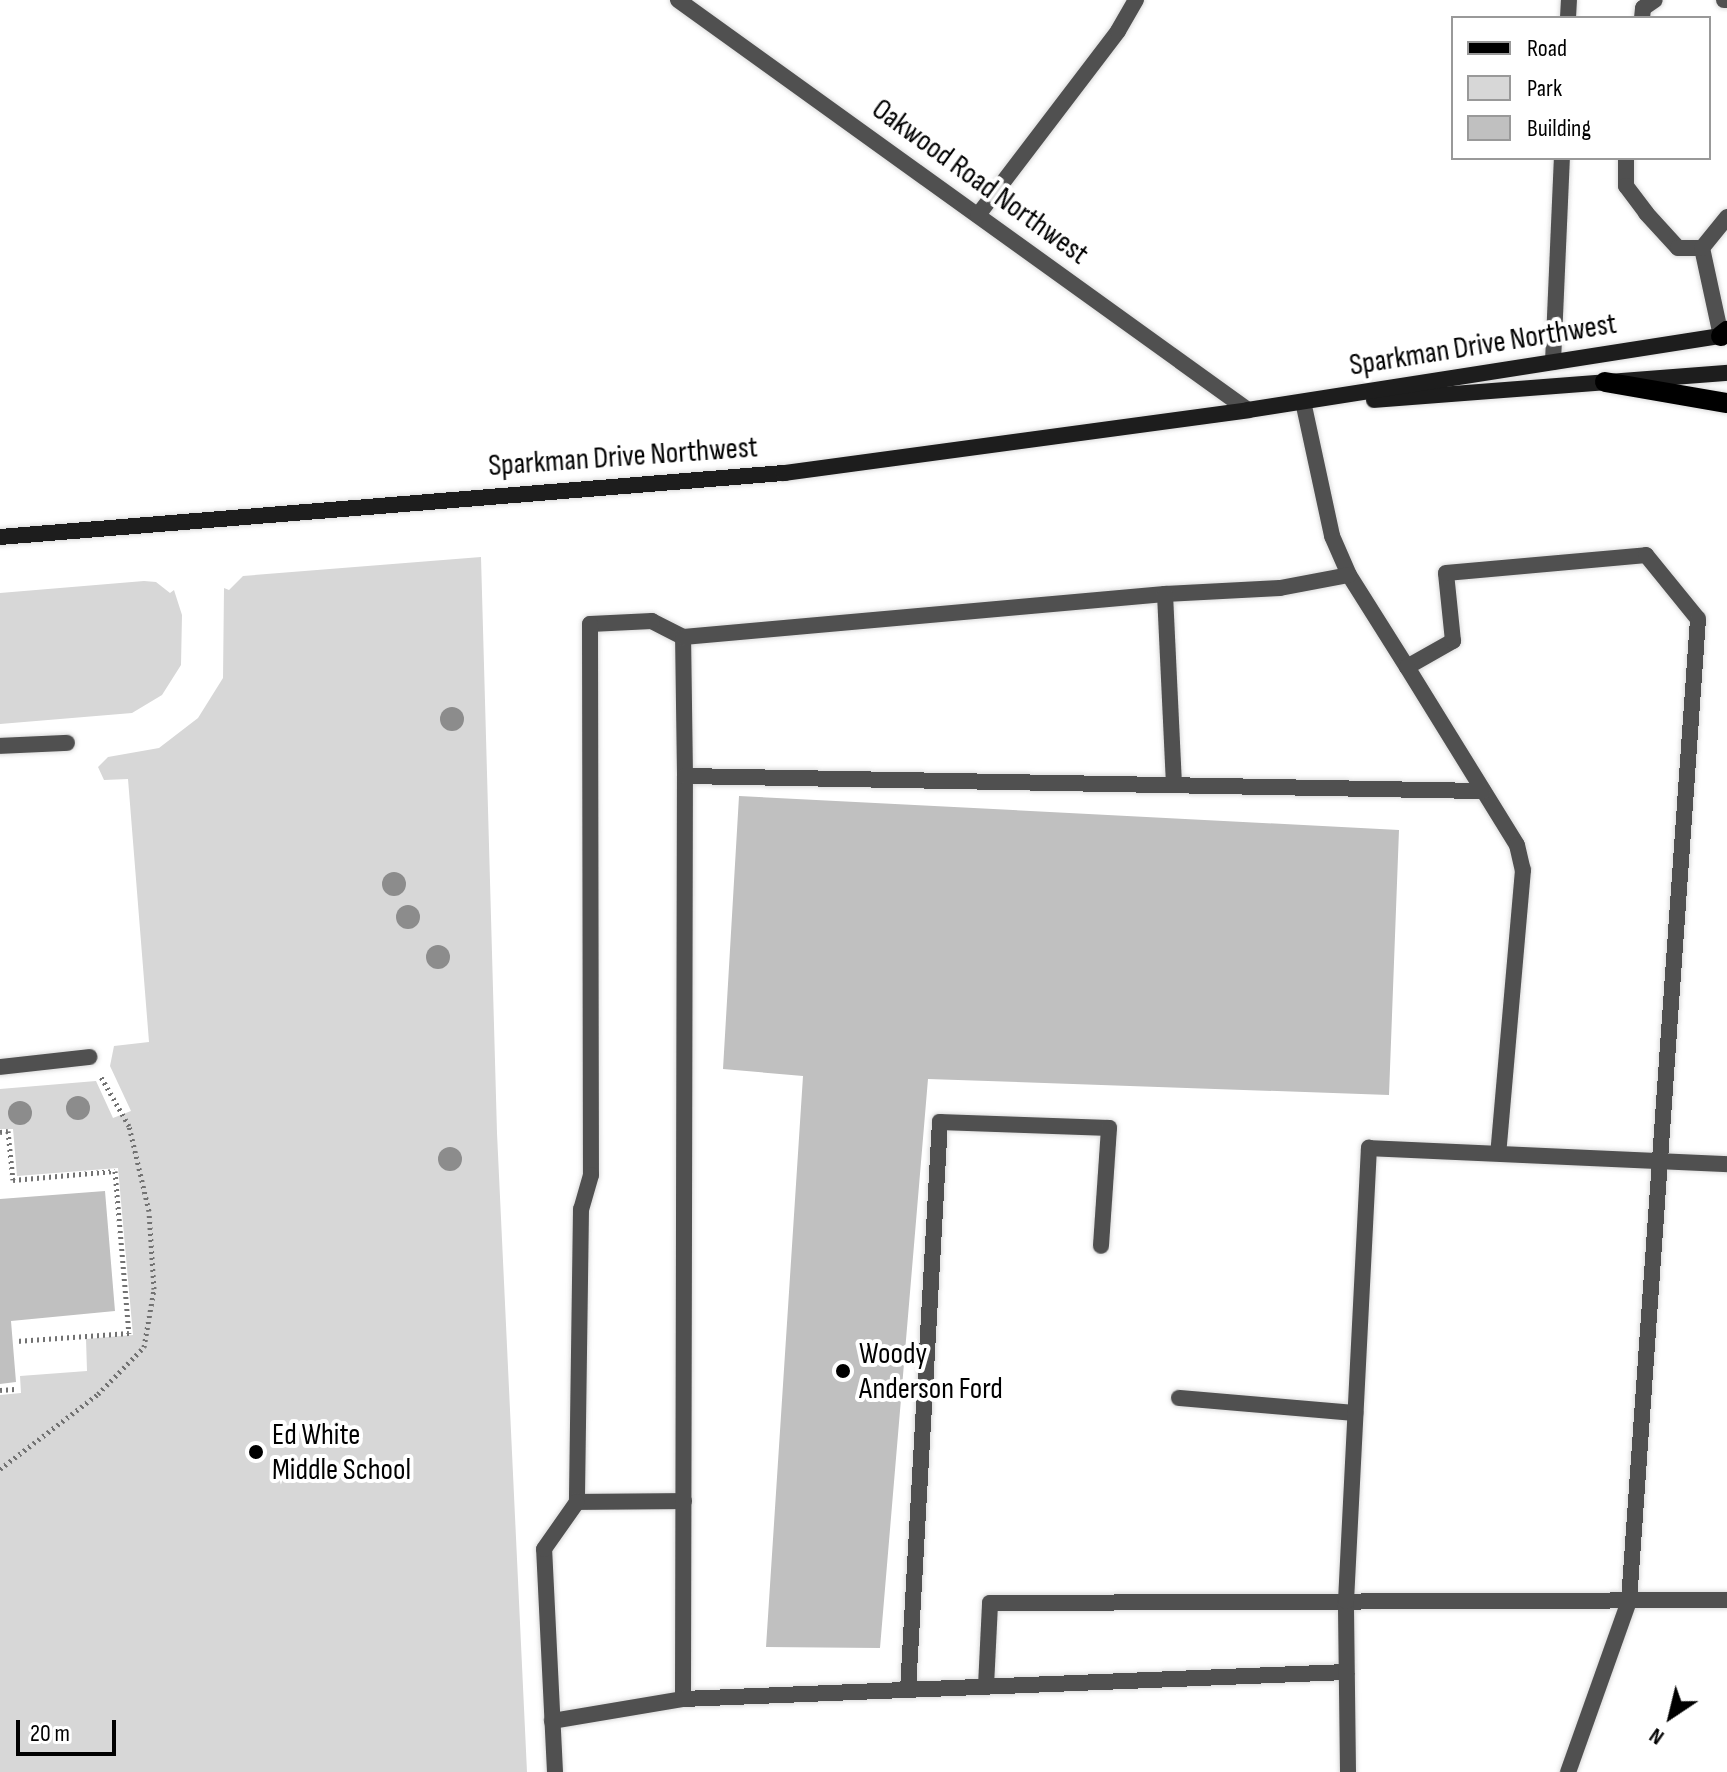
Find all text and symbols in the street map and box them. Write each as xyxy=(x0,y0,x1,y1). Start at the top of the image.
legend xyxy=(1451,16,1711,160)
text: Road xyxy=(1527,34,1567,63)
text: Park xyxy=(1527,74,1562,103)
street label: Oakwood Road Northwest xyxy=(865,91,1095,273)
text: Building xyxy=(1527,114,1591,143)
street label: Sparkman Drive Northwest xyxy=(1347,306,1619,384)
street label: Sparkman Drive Northwest xyxy=(487,430,759,484)
place label: Woody Anderson Ford xyxy=(859,1336,1003,1406)
marker: Woody Anderson Ford xyxy=(834,1362,852,1380)
place label: Ed White Middle School xyxy=(272,1417,411,1488)
marker: Ed White Middle School xyxy=(247,1443,265,1461)
north arrow xyxy=(1631,1676,1711,1756)
scale bar xyxy=(20,1704,120,1754)
text: 20 m xyxy=(30,1719,70,1748)
text: N xyxy=(1644,1722,1670,1750)

